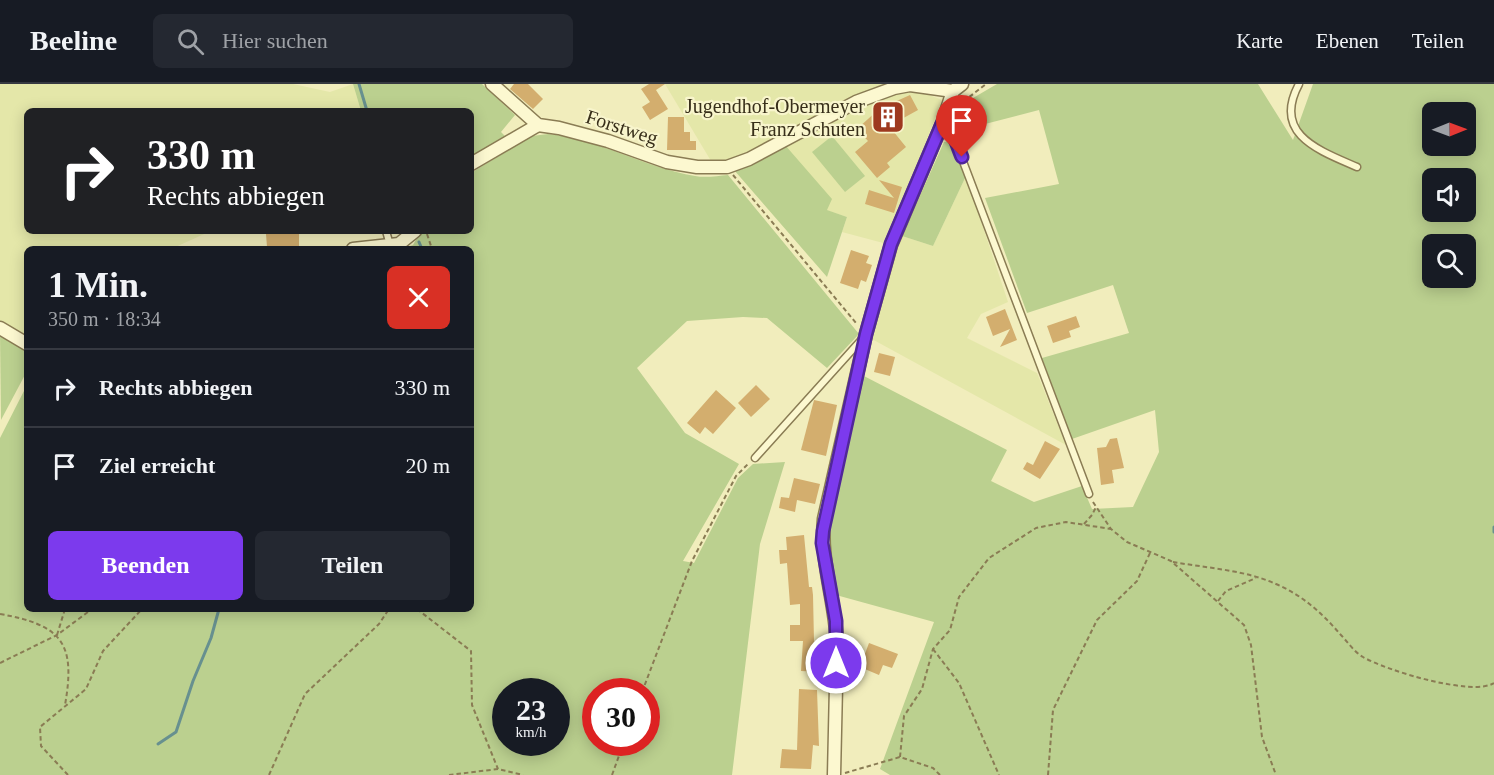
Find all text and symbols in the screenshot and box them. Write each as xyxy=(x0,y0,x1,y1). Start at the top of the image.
search box xyxy=(153,14,573,68)
text: Beeline xyxy=(30,25,117,56)
icon: search xyxy=(174,25,207,58)
text: Hier suchen xyxy=(222,28,328,53)
text: Karte xyxy=(1236,29,1283,53)
text: Ebenen xyxy=(1316,29,1379,53)
text: Teilen xyxy=(1412,29,1464,53)
place label: Jugendhof-Obermeyer Franz Schuten xyxy=(685,95,865,140)
pin xyxy=(936,95,987,157)
building icon: Jugendhof-Obermeyer Franz Schuten xyxy=(870,99,906,135)
north arrow xyxy=(1422,102,1476,156)
map controls xyxy=(1422,102,1476,288)
icon: arrive xyxy=(945,104,978,137)
street label: Forstweg xyxy=(583,105,661,150)
icon: right xyxy=(48,132,126,210)
text: 330 m xyxy=(147,132,256,178)
button: sound xyxy=(1422,168,1476,222)
text: Rechts abbiegen xyxy=(147,181,325,211)
button: search xyxy=(1422,234,1476,288)
text: 1 Min. xyxy=(48,265,148,305)
button: close xyxy=(387,266,450,329)
text: 350 m · 18:34 xyxy=(48,308,161,330)
icon: right xyxy=(48,372,81,405)
text: Rechts abbiegen xyxy=(99,375,252,400)
text: 330 m xyxy=(394,375,450,400)
icon: arrive xyxy=(48,450,81,483)
text: Ziel erreicht xyxy=(99,453,215,478)
text: 20 m xyxy=(405,453,450,478)
button: Beenden xyxy=(48,531,243,600)
button: Teilen xyxy=(255,531,450,600)
position arrow xyxy=(804,631,868,695)
speed limit sign: 30 xyxy=(582,678,660,756)
text: 23 xyxy=(516,693,546,726)
text: km/h xyxy=(516,724,546,740)

